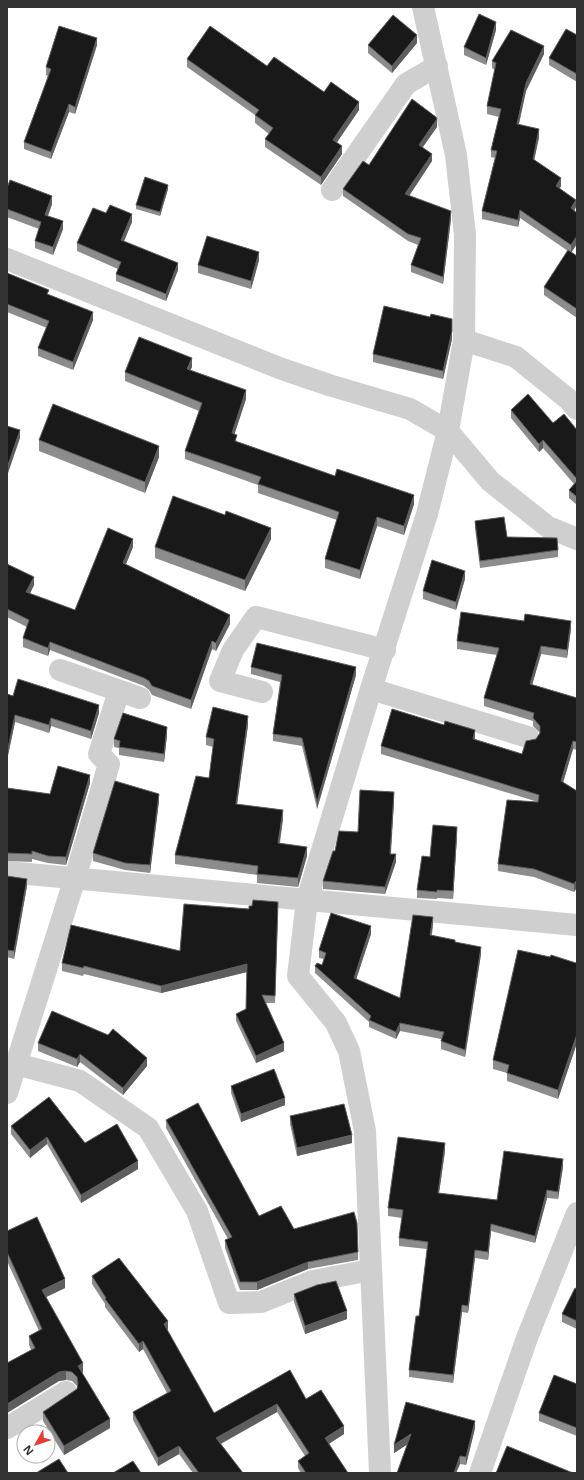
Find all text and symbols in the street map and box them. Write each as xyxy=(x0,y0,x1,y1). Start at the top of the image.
north arrow xyxy=(16,1424,56,1464)
text: N xyxy=(19,1442,36,1459)

